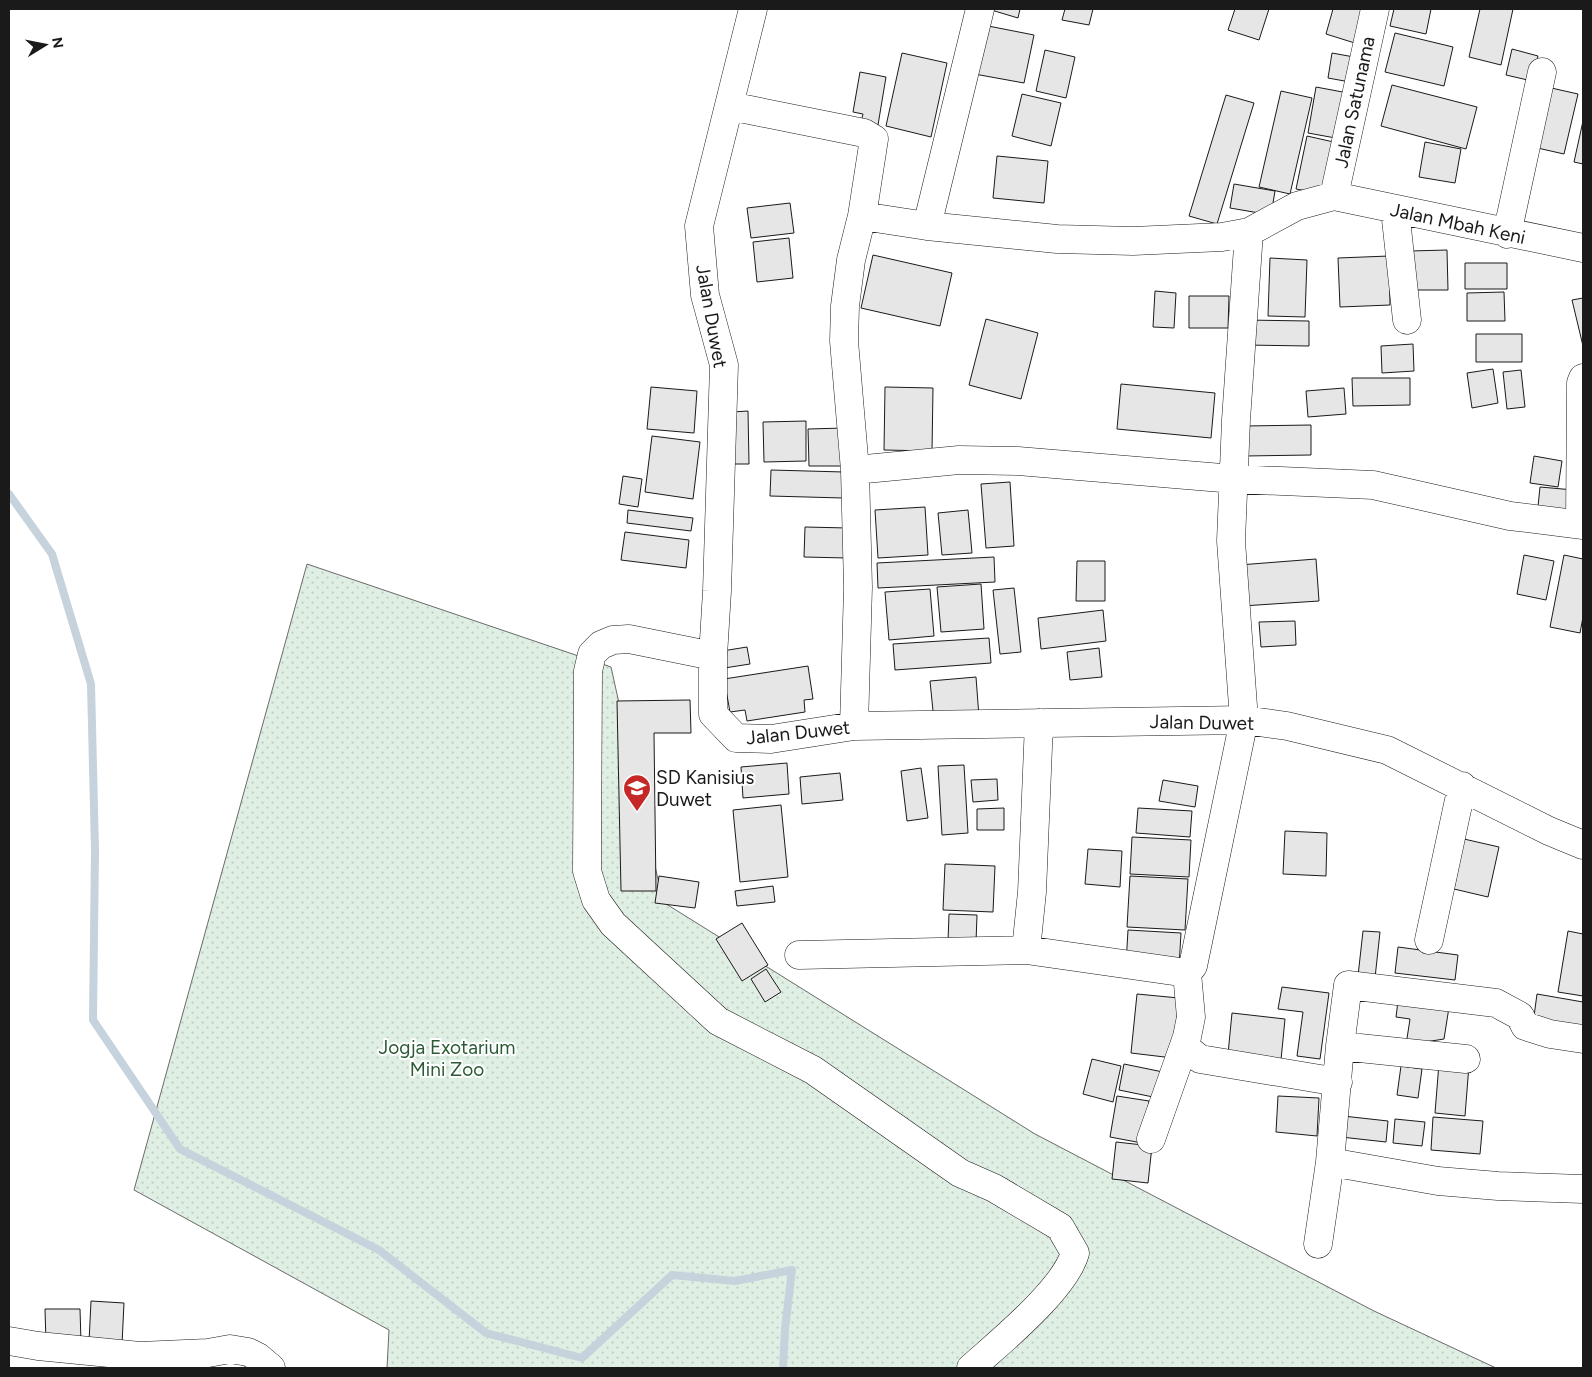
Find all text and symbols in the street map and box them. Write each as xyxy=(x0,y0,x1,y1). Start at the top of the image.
north arrow xyxy=(20,20,70,70)
street label: Jalan Satunama xyxy=(1329,34,1380,170)
text: N xyxy=(48,36,67,50)
street label: Jalan Mbah Keni xyxy=(1388,198,1528,249)
street label: Jalan Duwet xyxy=(691,263,732,370)
street label: Jalan Duwet xyxy=(1150,710,1254,735)
street label: Jalan Duwet xyxy=(745,716,851,749)
place label: SD Kanisius Duwet xyxy=(656,766,754,811)
school or university icon: SD Kanisius Duwet xyxy=(622,773,652,812)
park label: Jogja Exotarium Mini Zoo xyxy=(378,1036,516,1081)

